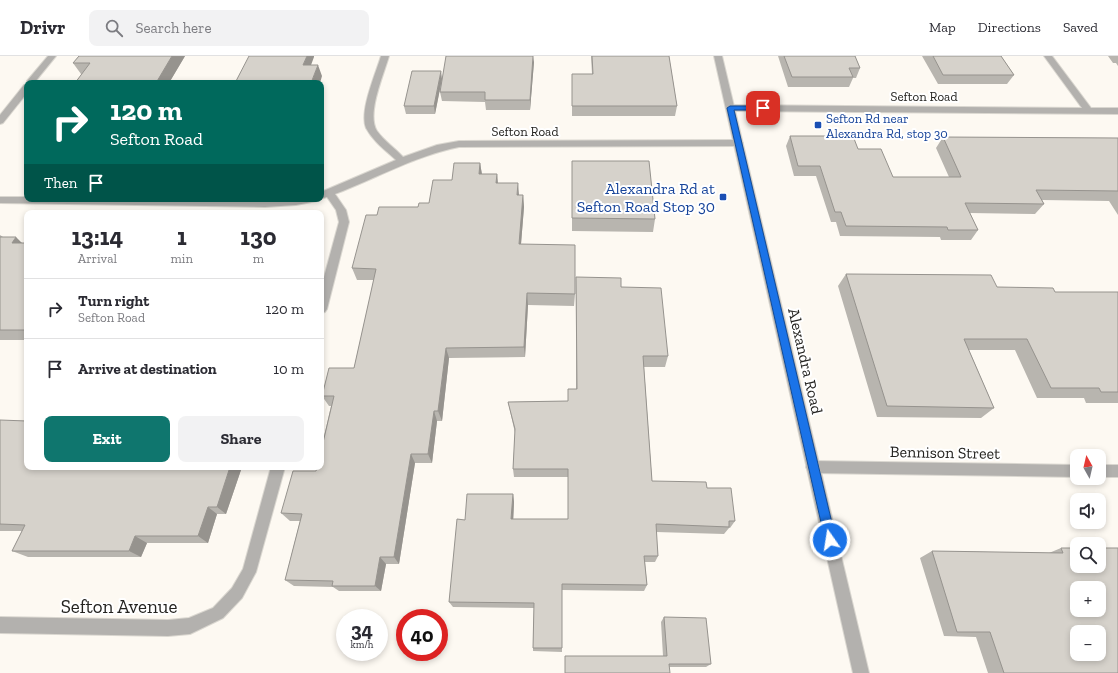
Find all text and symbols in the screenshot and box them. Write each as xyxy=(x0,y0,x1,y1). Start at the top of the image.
search box xyxy=(89,10,369,46)
text: Drivr xyxy=(20,16,65,39)
icon: search xyxy=(103,17,125,39)
text: Search here xyxy=(135,19,211,37)
text: Map xyxy=(929,19,956,36)
text: Directions xyxy=(978,19,1041,36)
text: Saved xyxy=(1063,19,1098,36)
street label: Sefton Road xyxy=(890,89,958,104)
pin xyxy=(746,91,780,125)
text: 120 m xyxy=(110,94,182,127)
icon: right xyxy=(44,96,96,148)
icon: arrive xyxy=(752,97,774,119)
place label: Sefton Rd near Alexandra Rd, stop 30 xyxy=(826,111,948,141)
marker: Sefton Rd near Alexandra Rd, stop 30 xyxy=(813,120,823,130)
street label: Sefton Road xyxy=(491,124,559,139)
text: Sefton Road xyxy=(110,128,203,150)
icon: arrive xyxy=(85,172,107,194)
text: Then xyxy=(44,174,77,192)
place label: Alexandra Rd at Sefton Road Stop 30 xyxy=(577,179,715,216)
marker: Alexandra Rd at Sefton Road Stop 30 xyxy=(718,192,728,202)
text: 13:14 xyxy=(71,222,123,251)
text: 1 xyxy=(177,222,187,251)
text: 130 xyxy=(240,222,277,251)
text: Arrival xyxy=(78,251,117,266)
text: min xyxy=(171,251,193,266)
text: m xyxy=(253,251,264,266)
text: Turn right xyxy=(78,292,149,310)
icon: right xyxy=(44,298,66,320)
text: 120 m xyxy=(266,300,304,318)
street label: Alexandra Road xyxy=(784,306,827,416)
text: Sefton Road xyxy=(78,310,145,325)
icon: arrive xyxy=(44,358,66,380)
text: Arrive at destination xyxy=(78,360,217,378)
text: 10 m xyxy=(273,360,304,378)
button: Exit xyxy=(44,416,170,462)
button: Share xyxy=(178,416,304,462)
street label: Bennison Street xyxy=(890,442,1000,463)
north arrow xyxy=(1070,449,1106,485)
map controls xyxy=(1070,449,1106,661)
button: sound xyxy=(1070,493,1106,529)
position arrow xyxy=(809,519,851,561)
button: search xyxy=(1070,537,1106,573)
button: + xyxy=(1070,581,1106,617)
street label: Sefton Avenue xyxy=(61,595,177,618)
speed limit sign: 40 xyxy=(396,609,448,661)
text: 34 xyxy=(351,618,373,642)
button: − xyxy=(1070,625,1106,661)
text: km/h xyxy=(351,639,373,651)

